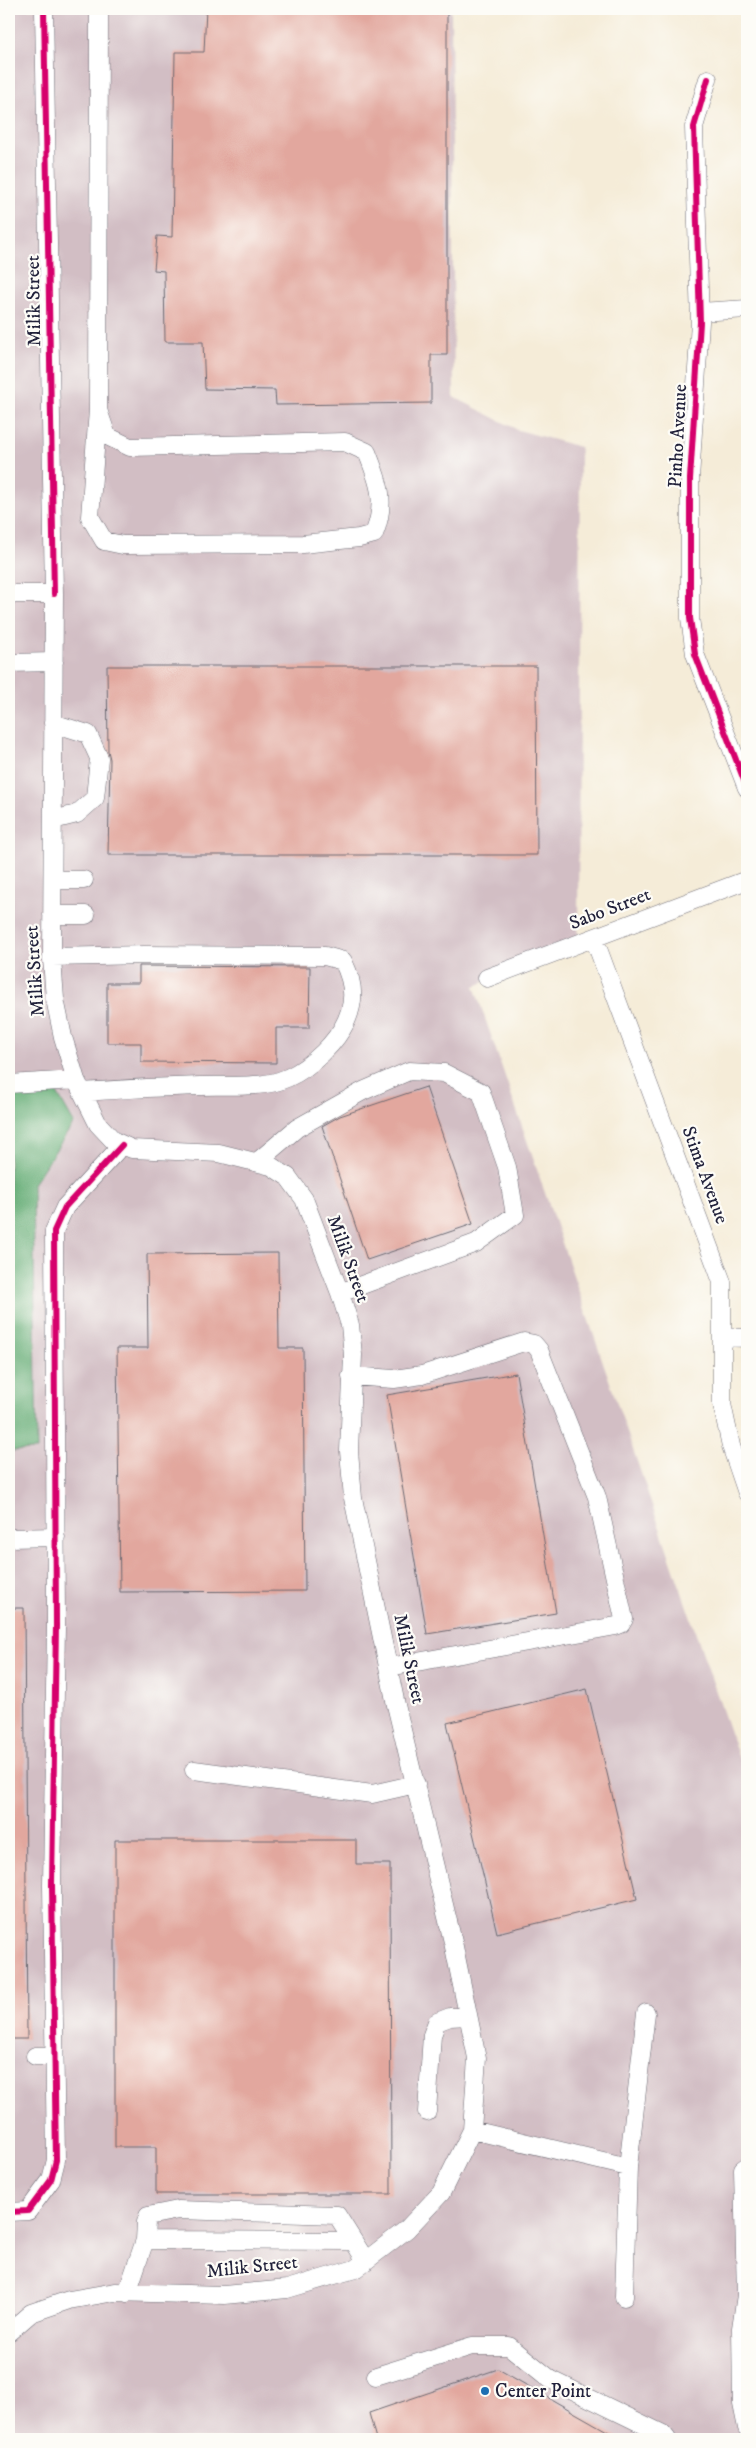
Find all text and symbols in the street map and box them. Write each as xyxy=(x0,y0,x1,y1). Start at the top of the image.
street label: Milik Street xyxy=(22,255,46,347)
street label: Pinho Avenue xyxy=(664,383,692,488)
street label: Sabo Street xyxy=(566,883,654,935)
street label: Milik Street xyxy=(20,925,50,1017)
street label: Stima Avenue xyxy=(677,1123,733,1227)
street label: Milik Street xyxy=(322,1212,374,1306)
street label: Milik Street xyxy=(388,1612,430,1706)
street label: Milik Street xyxy=(205,2251,299,2283)
place label: Center Point xyxy=(495,2380,591,2403)
marker: Center Point xyxy=(479,2385,491,2397)

